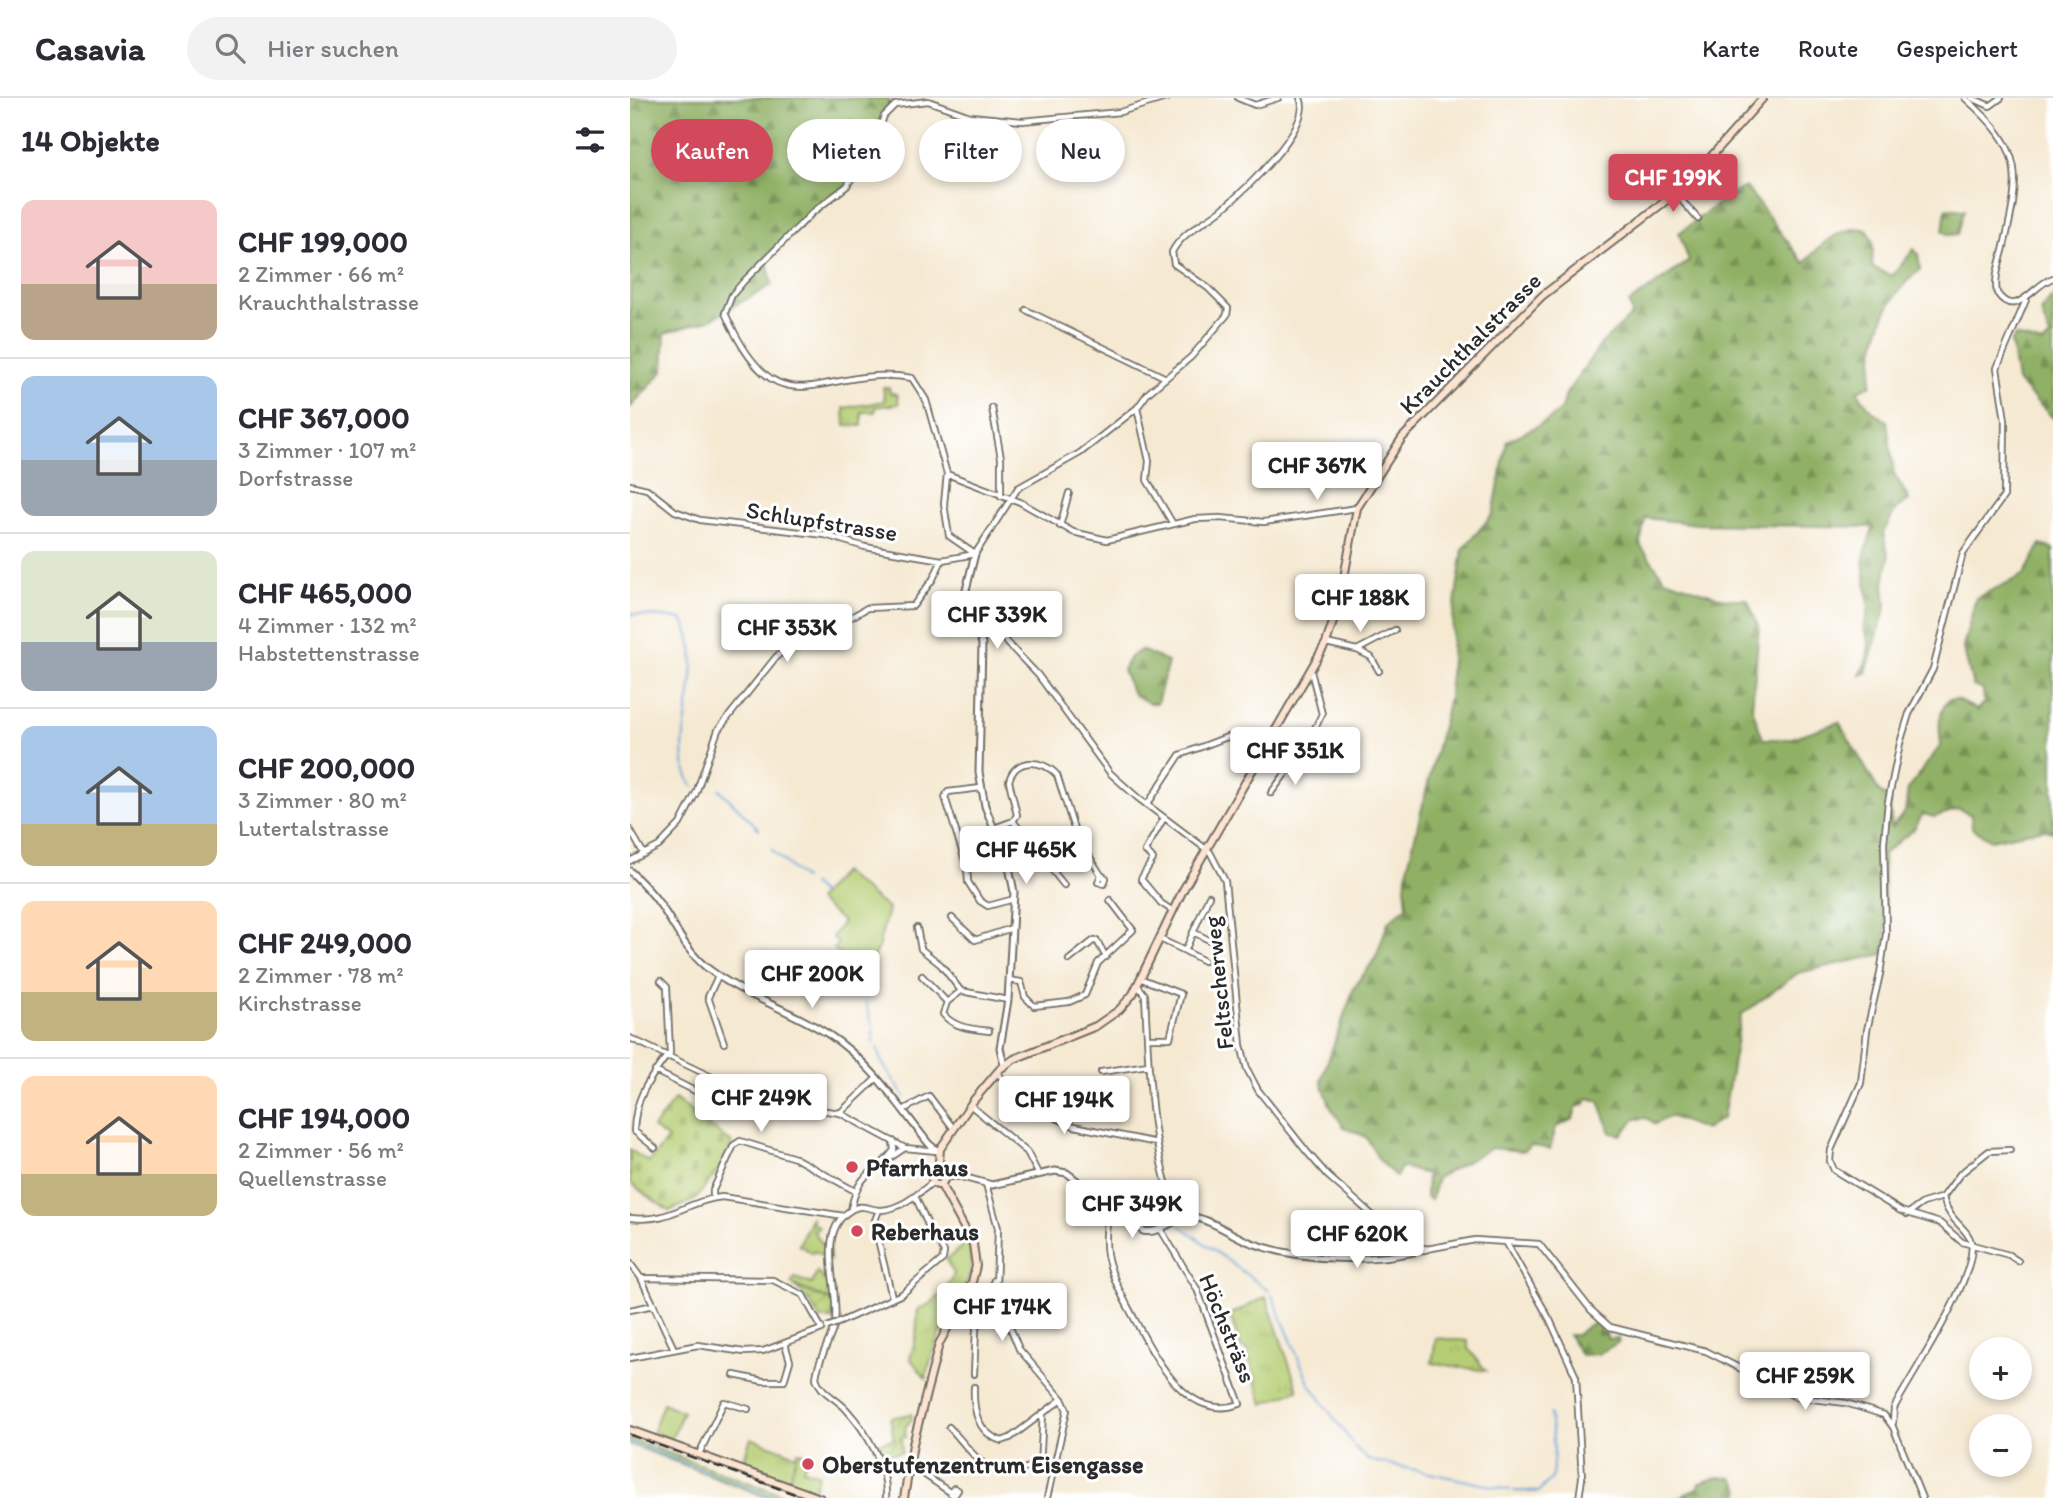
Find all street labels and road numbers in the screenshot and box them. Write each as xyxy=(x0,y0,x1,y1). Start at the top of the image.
street label: Krauchthalstrasse xyxy=(1393,266,1547,420)
street label: Schlupfstrasse xyxy=(744,495,900,547)
street label: Feltscherweg xyxy=(1196,914,1239,1051)
street label: Höchsträss xyxy=(1193,1269,1263,1387)

